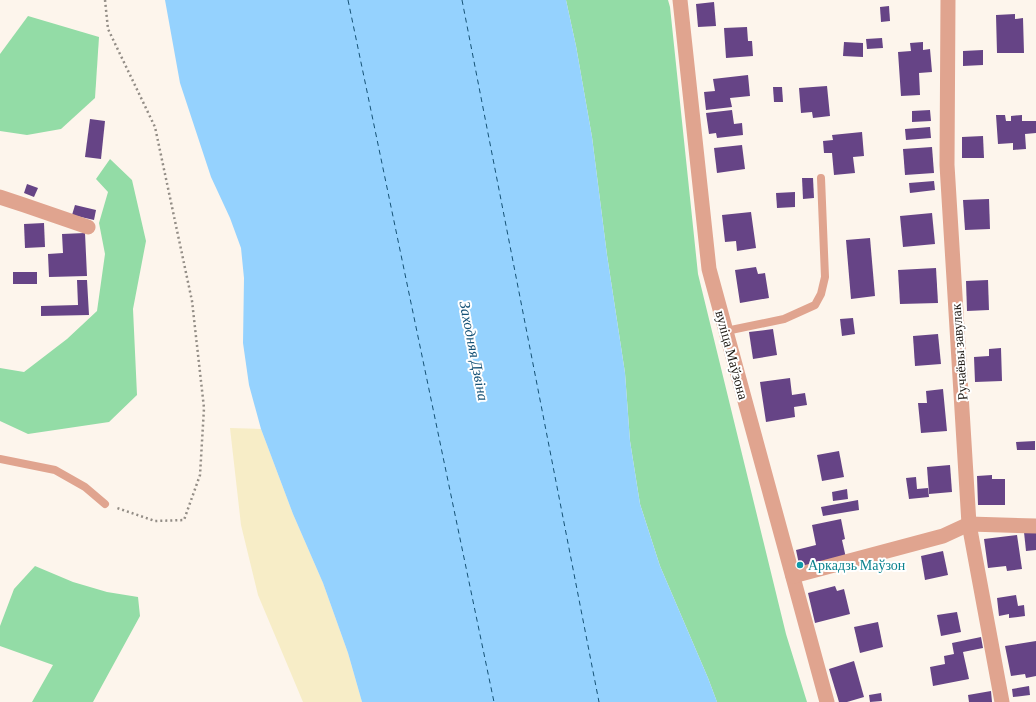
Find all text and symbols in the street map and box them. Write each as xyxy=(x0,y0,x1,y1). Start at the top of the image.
water label: Заходняя Дзвіна xyxy=(456,300,492,402)
street label: Ручаёвы завулак xyxy=(948,303,970,401)
street label: вуліца Маўзона xyxy=(712,309,752,402)
place label: Аркадзь Маўзон xyxy=(808,557,906,573)
marker: Аркадзь Маўзон xyxy=(795,560,805,570)

